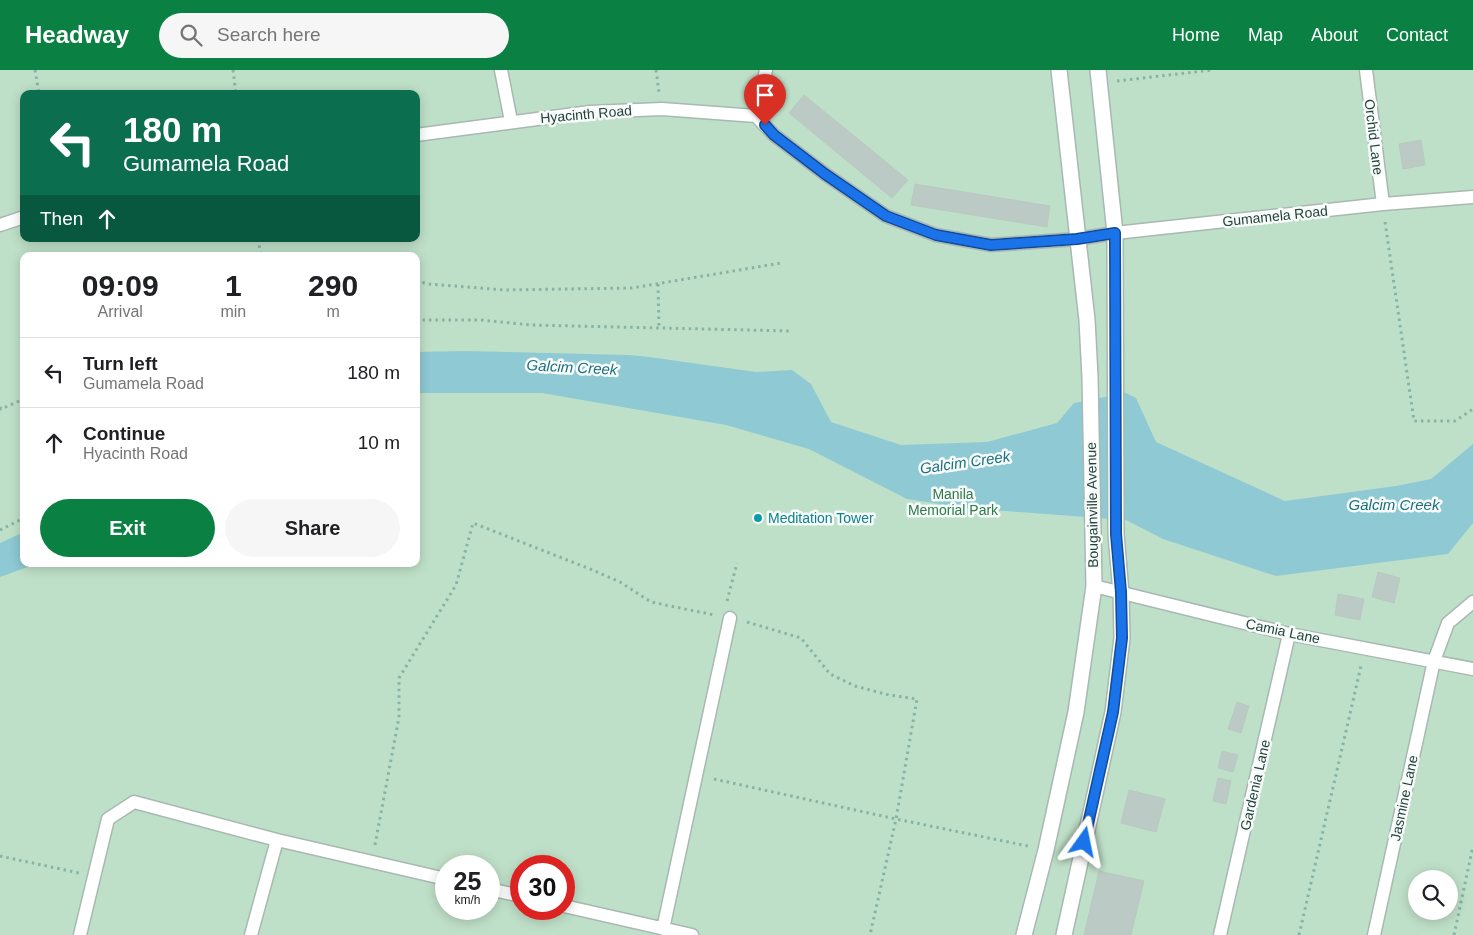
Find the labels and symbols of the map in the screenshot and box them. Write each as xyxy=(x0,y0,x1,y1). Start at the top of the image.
pin xyxy=(744,74,786,125)
street label: Orchid Lane xyxy=(1361,98,1387,176)
street label: Hyacinth Road xyxy=(540,102,632,126)
street label: Gumamela Road xyxy=(1222,203,1328,229)
water label: Galcim Creek xyxy=(526,356,619,378)
street label: Bougainville Avenue xyxy=(1083,442,1101,568)
water label: Galcim Creek xyxy=(919,447,1013,477)
park label: Manila Memorial Park xyxy=(908,486,999,518)
water label: Galcim Creek xyxy=(1349,496,1441,513)
place label: Meditation Tower xyxy=(768,510,874,526)
marker: Meditation Tower xyxy=(752,512,764,524)
street label: Camia Lane xyxy=(1244,615,1322,647)
street label: Gardenia Lane xyxy=(1237,738,1273,832)
street label: Jasmine Lane xyxy=(1387,754,1421,842)
position arrow xyxy=(1057,815,1109,867)
speed limit sign: 30 xyxy=(510,855,575,920)

